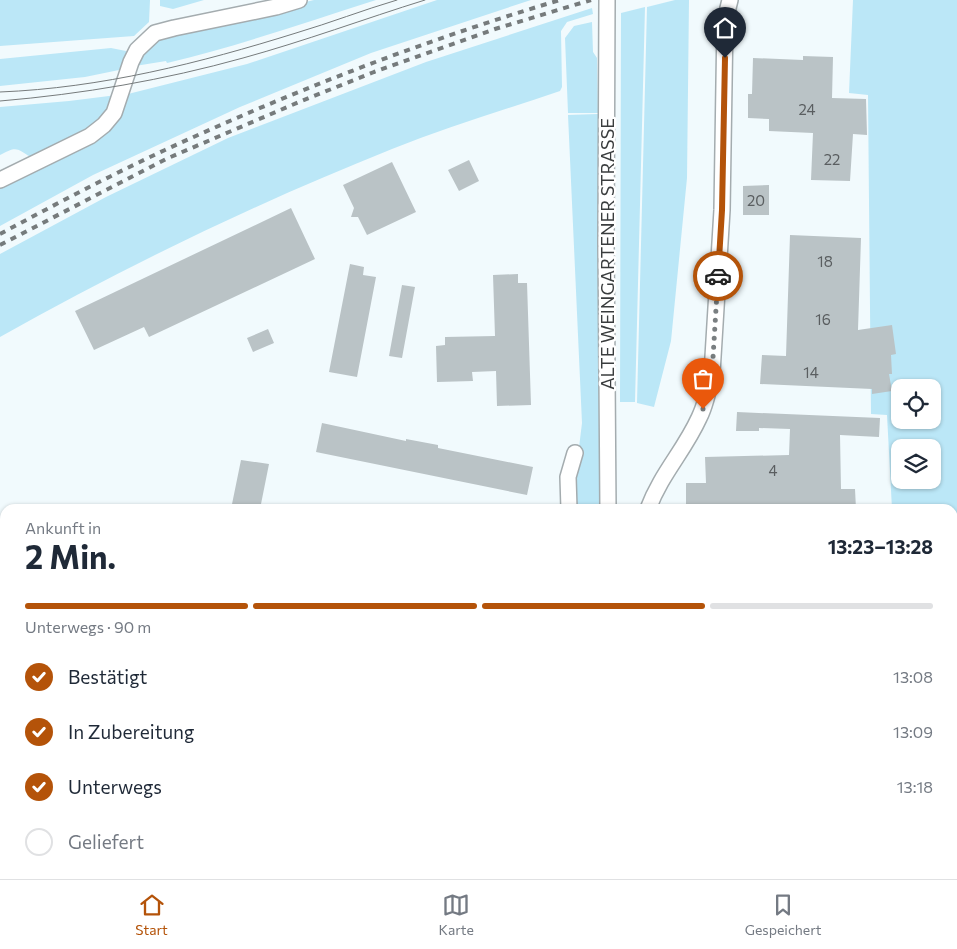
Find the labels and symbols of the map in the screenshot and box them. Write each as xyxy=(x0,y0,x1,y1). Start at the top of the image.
pin xyxy=(704,7,746,58)
house number: 24 xyxy=(798,100,816,118)
street label: ALTE WEINGARTENER STRASSE xyxy=(596,118,618,390)
house number: 22 xyxy=(824,150,840,168)
house number: 20 xyxy=(747,191,765,209)
courier xyxy=(693,251,743,301)
house number: 18 xyxy=(817,252,833,270)
house number: 16 xyxy=(815,310,831,328)
pin xyxy=(682,358,724,409)
house number: 14 xyxy=(803,363,819,381)
house number: 4 xyxy=(769,461,778,479)

